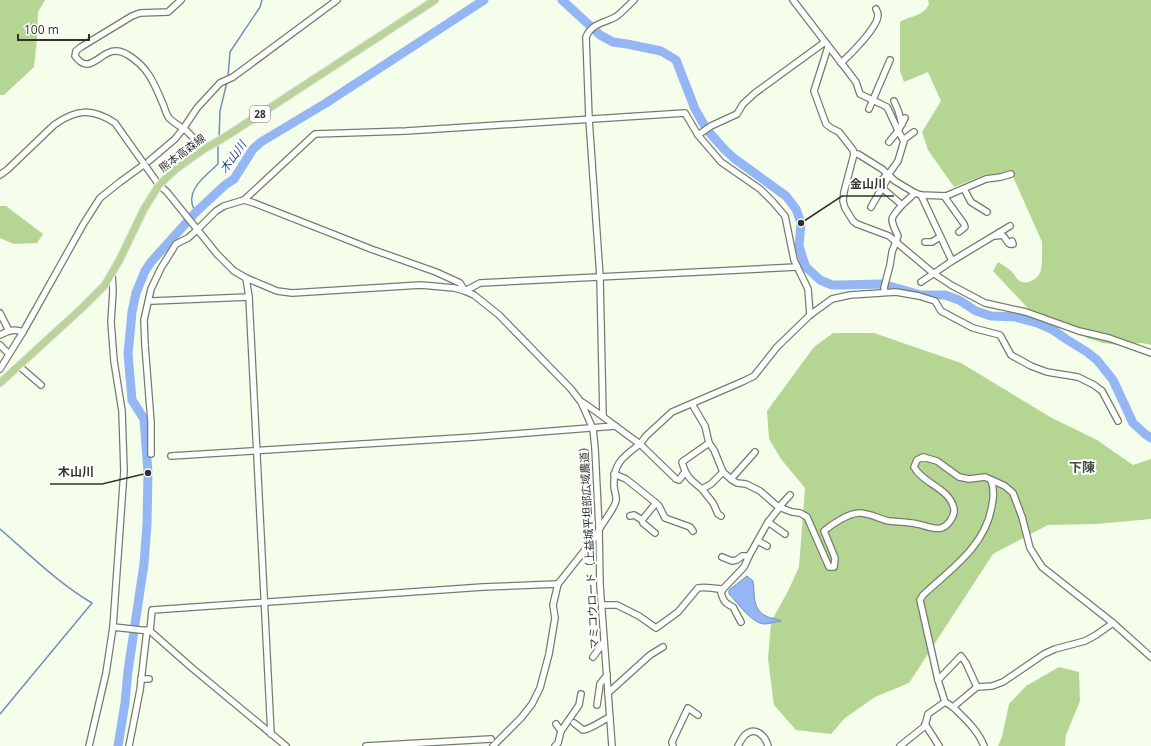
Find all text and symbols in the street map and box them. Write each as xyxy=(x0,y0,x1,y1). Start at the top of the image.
scale bar xyxy=(18,16,89,42)
text: 100 m xyxy=(24,21,59,38)
road number: 28 xyxy=(250,106,270,122)
street label: 熊本高森線 xyxy=(155,130,208,175)
water label: 木山川 xyxy=(215,136,251,176)
callout: 金山川 xyxy=(842,172,894,196)
text: 金山川 xyxy=(850,175,886,192)
street label: マミコウロード（上益城平坦部広域農道） xyxy=(576,440,601,650)
district label: 下陳 xyxy=(1069,458,1095,476)
callout: 木山川 xyxy=(50,460,102,484)
text: 木山川 xyxy=(58,463,94,480)

